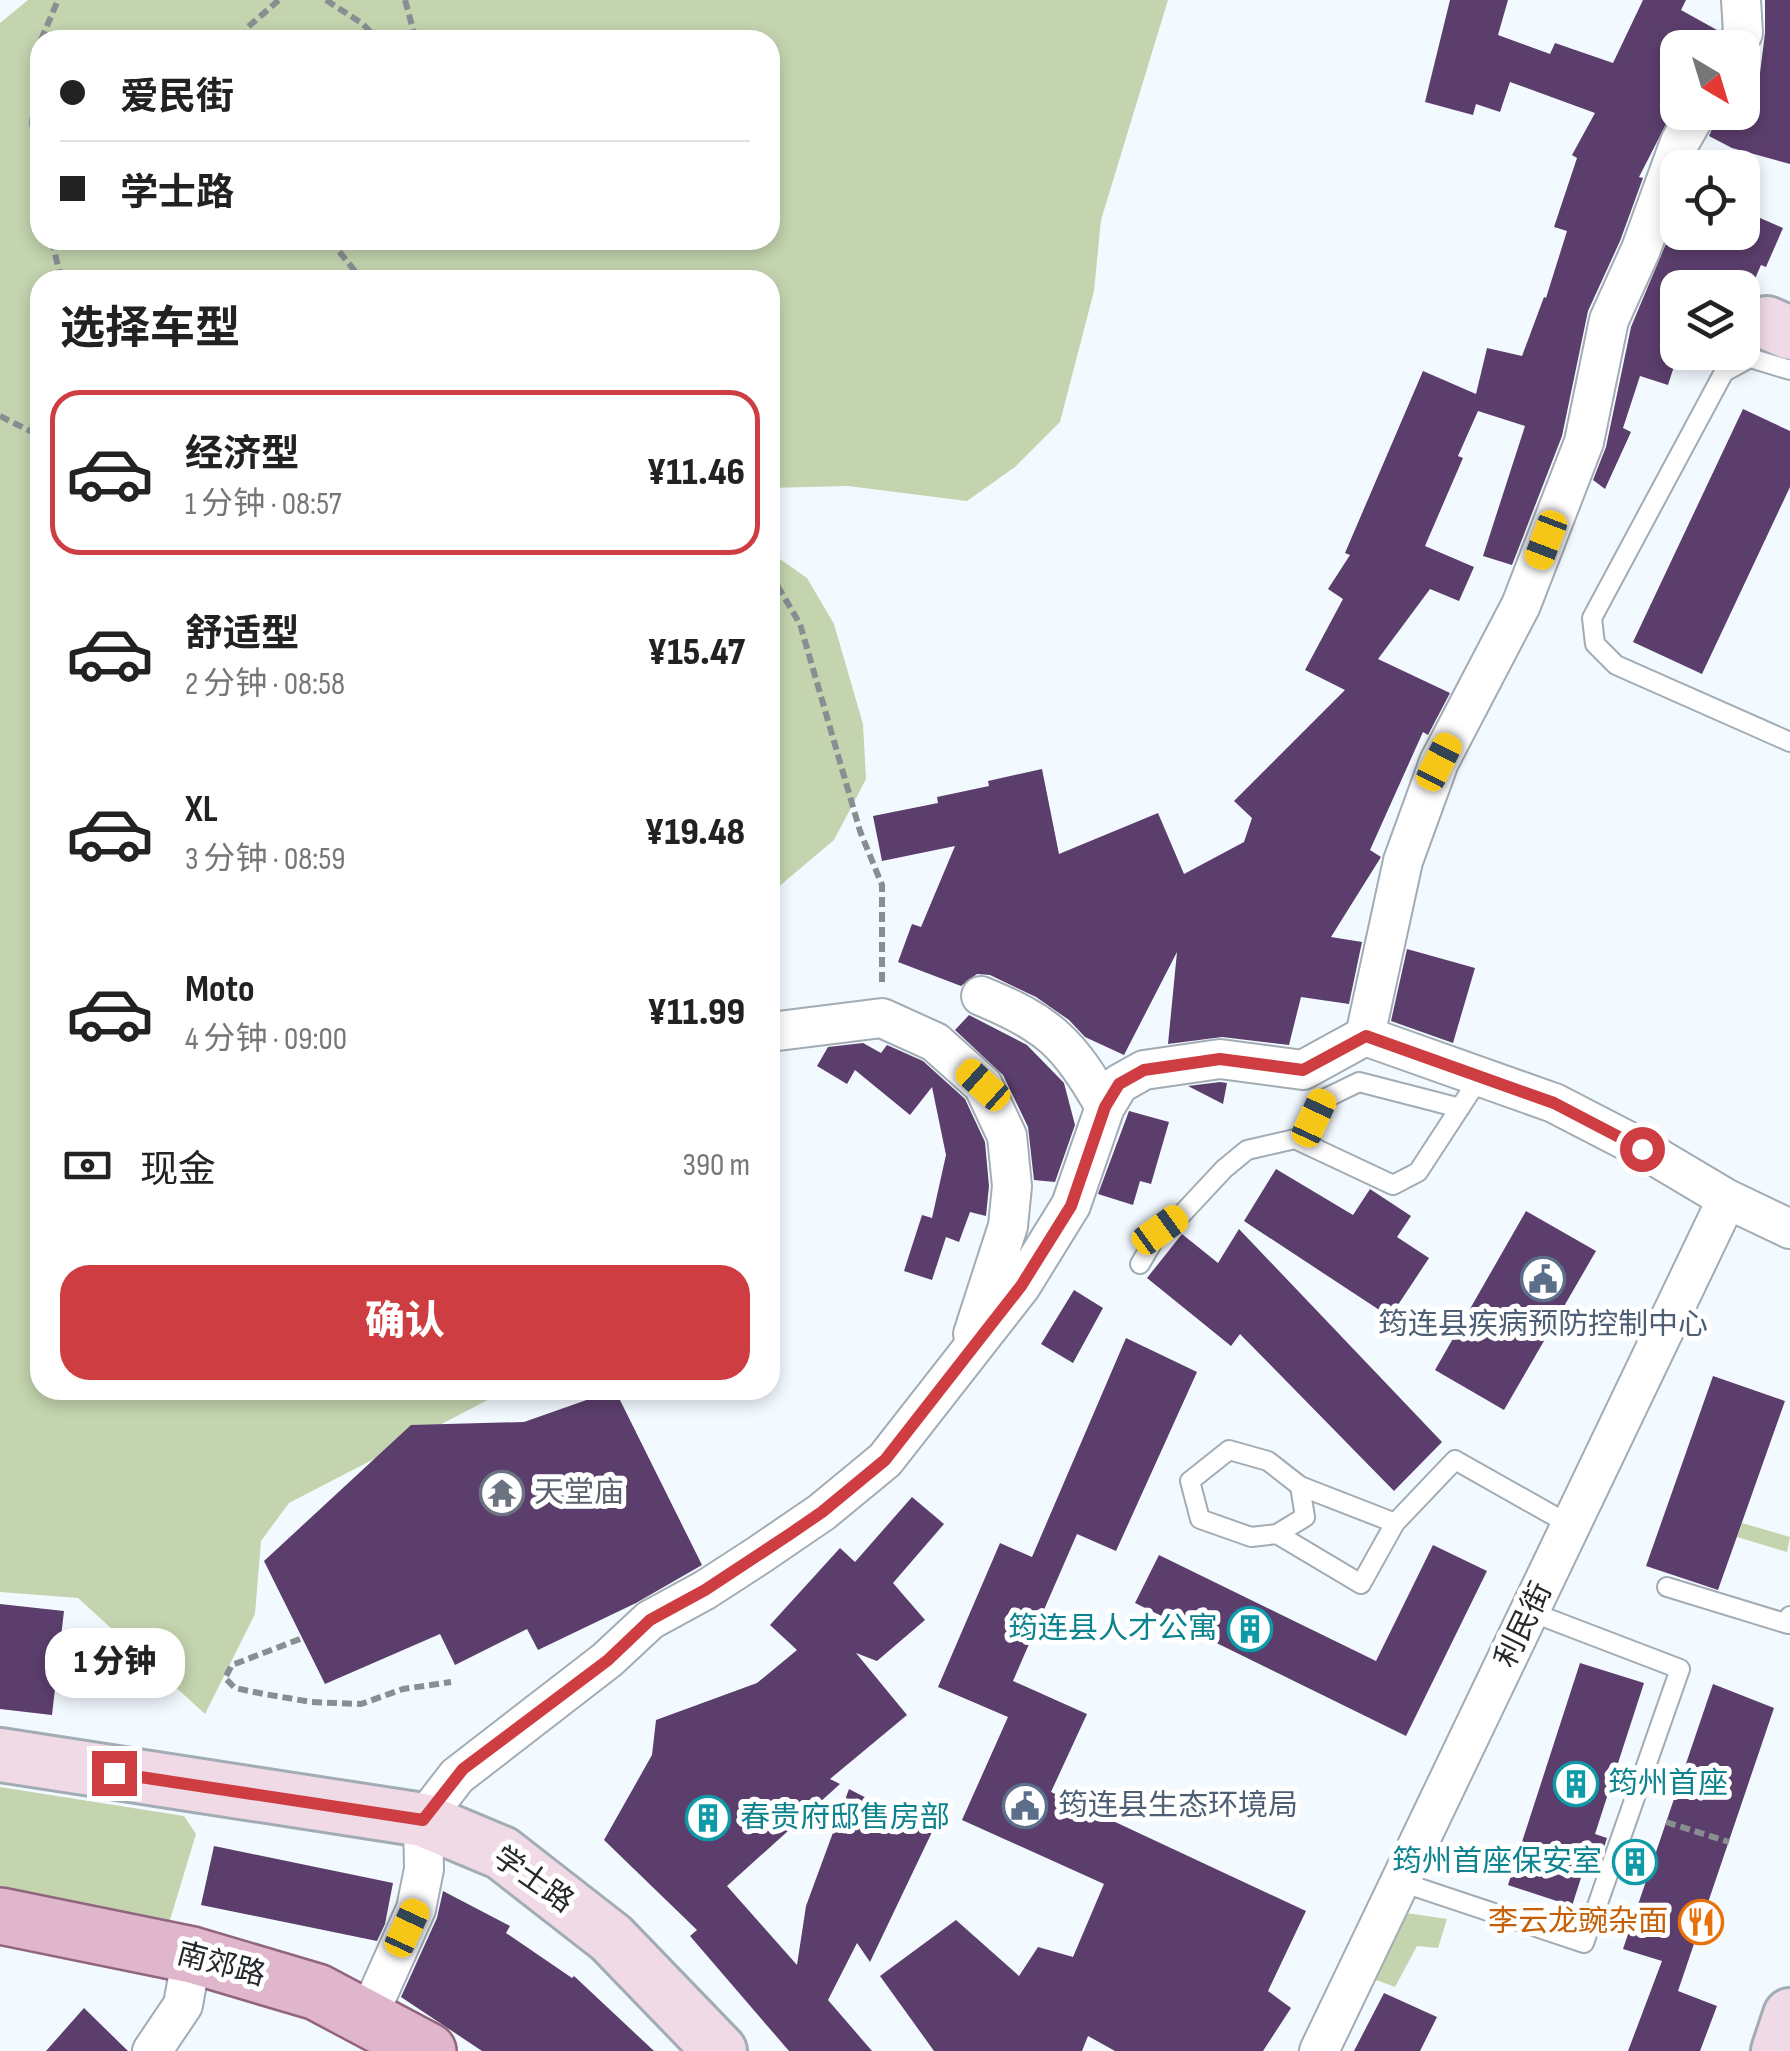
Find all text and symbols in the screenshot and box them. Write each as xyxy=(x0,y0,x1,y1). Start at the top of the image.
north arrow xyxy=(1660,30,1760,130)
map controls xyxy=(1660,30,1760,370)
text: 爱民街 xyxy=(120,75,234,120)
button: locate xyxy=(1660,150,1760,250)
text: 学士路 xyxy=(120,171,234,216)
button: layers xyxy=(1660,270,1760,370)
text: 选择车型 xyxy=(60,302,240,357)
icon: car xyxy=(65,428,155,518)
text: 经济型 xyxy=(185,432,299,477)
text: ¥11.46 xyxy=(647,450,745,495)
text: 1 分钟 · 08:57 xyxy=(185,485,342,524)
car xyxy=(1521,507,1571,573)
icon: car xyxy=(65,608,155,698)
text: 舒适型 xyxy=(185,612,299,657)
text: ¥15.47 xyxy=(648,630,745,675)
text: 2 分钟 · 08:58 xyxy=(185,665,345,704)
car xyxy=(1412,728,1466,796)
text: XL xyxy=(185,787,218,832)
icon: car xyxy=(65,788,155,878)
text: ¥19.48 xyxy=(645,810,745,855)
text: 3 分钟 · 08:59 xyxy=(185,840,345,879)
text: Moto xyxy=(185,967,255,1012)
icon: car xyxy=(65,968,155,1058)
text: ¥11.99 xyxy=(647,990,745,1035)
text: 4 分钟 · 09:00 xyxy=(185,1020,347,1059)
car xyxy=(951,1054,1015,1116)
car xyxy=(1288,1084,1340,1152)
route start xyxy=(1620,1127,1665,1172)
icon: cash xyxy=(60,1138,115,1193)
text: 390 m xyxy=(683,1146,750,1185)
text: 现金 xyxy=(140,1148,216,1193)
car xyxy=(1127,1200,1193,1260)
public building icon: 筠连县疾病预防控制中心 xyxy=(1520,1256,1566,1302)
button: 确认 xyxy=(60,1265,750,1380)
place label: 筠连县疾病预防控制中心 xyxy=(1378,1307,1708,1343)
temple icon: 天堂庙 xyxy=(479,1470,525,1516)
place label: 天堂庙 xyxy=(534,1475,624,1511)
street label: 利民街 xyxy=(1488,1577,1560,1673)
building icon: 筠连县人才公寓 xyxy=(1227,1606,1273,1652)
place label: 筠连县人才公寓 xyxy=(1008,1611,1218,1647)
callout: 1 分钟 xyxy=(44,1628,184,1698)
text: 1 分钟 xyxy=(74,1643,156,1682)
route end xyxy=(92,1751,137,1796)
building icon: 筠州首座 xyxy=(1553,1761,1599,1807)
place label: 筠州首座 xyxy=(1608,1766,1728,1802)
public building icon: 筠连县生态环境局 xyxy=(1002,1783,1048,1829)
place label: 筠连县生态环境局 xyxy=(1058,1788,1298,1824)
building icon: 春贵府邸售房部 xyxy=(685,1795,731,1841)
place label: 春贵府邸售房部 xyxy=(740,1800,950,1836)
street label: 学士路 xyxy=(486,1839,580,1921)
building icon: 筠州首座保安室 xyxy=(1612,1839,1658,1885)
place label: 筠州首座保安室 xyxy=(1392,1844,1602,1880)
car xyxy=(381,1894,433,1962)
restaurant icon: 李云龙豌杂面 xyxy=(1678,1899,1724,1945)
place label: 李云龙豌杂面 xyxy=(1488,1904,1668,1940)
street label: 南郊路 xyxy=(173,1936,269,1994)

